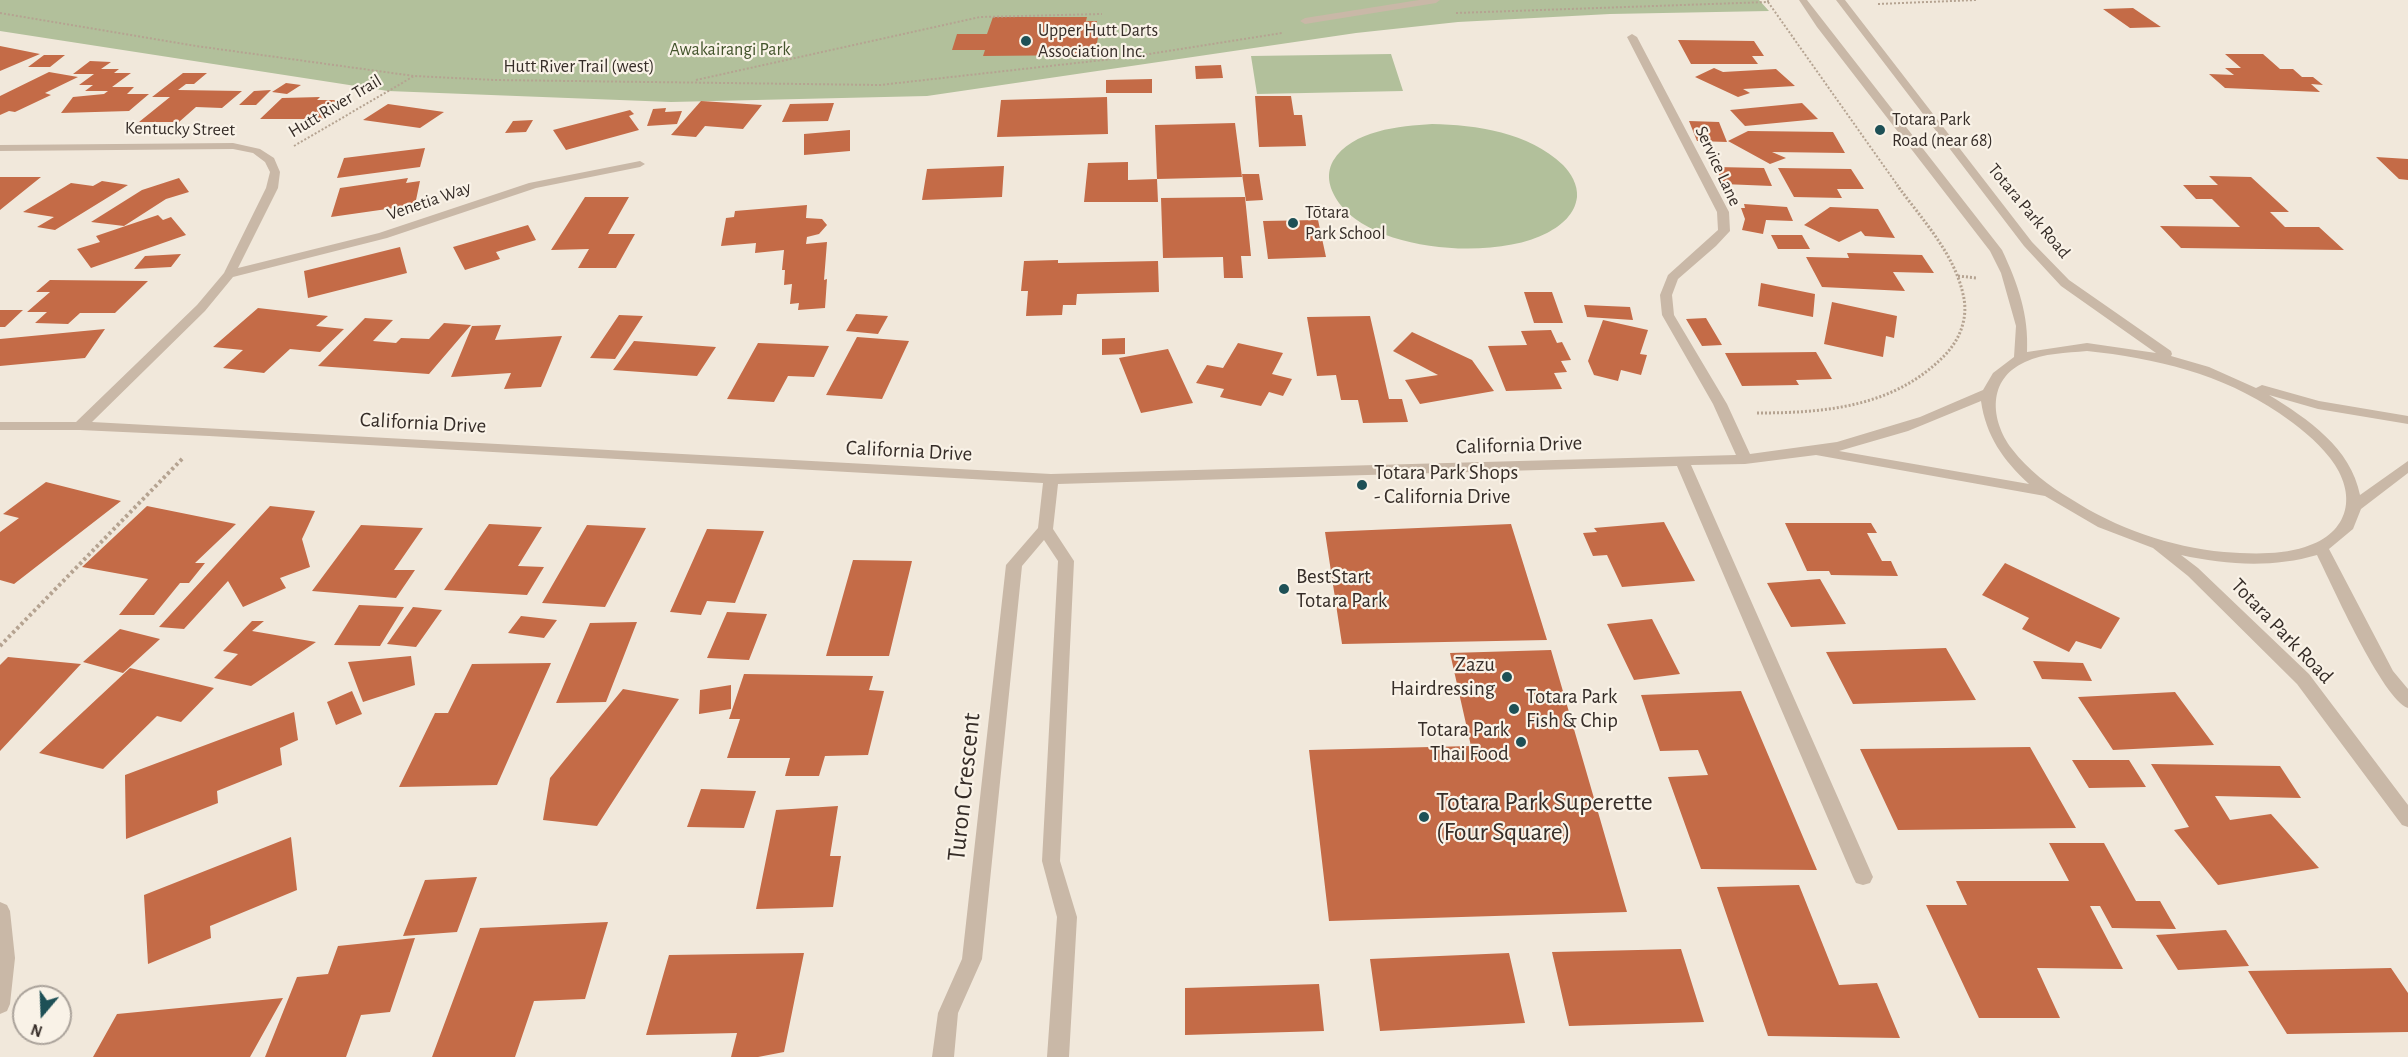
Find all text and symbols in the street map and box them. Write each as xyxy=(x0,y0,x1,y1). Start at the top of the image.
place label: Upper Hutt Darts Association Inc. xyxy=(1038,20,1158,63)
marker: Upper Hutt Darts Association Inc. xyxy=(1019,34,1033,48)
park label: Awakairangi Park xyxy=(670,39,790,61)
street label: Hutt River Trail (west) xyxy=(503,56,655,78)
street label: Hutt River Trail xyxy=(284,70,386,142)
place label: Totara Park Road (near 68) xyxy=(1892,109,1993,152)
street label: Kentucky Street xyxy=(125,117,235,141)
street label: Service Lane xyxy=(1690,123,1746,209)
marker: Totara Park Road (near 68) xyxy=(1873,123,1887,137)
street label: Totara Park Road xyxy=(1983,159,2075,263)
street label: Venetia Way xyxy=(384,177,474,225)
place label: Tōtara Park School xyxy=(1305,202,1386,244)
marker: Tōtara Park School xyxy=(1286,216,1300,230)
street label: California Drive xyxy=(359,407,487,439)
street label: California Drive xyxy=(1455,430,1583,460)
street label: California Drive xyxy=(845,435,973,467)
place label: Totara Park Shops - California Drive xyxy=(1374,460,1518,510)
marker: Totara Park Shops - California Drive xyxy=(1355,478,1369,492)
place label: BestStart Totara Park xyxy=(1296,564,1387,614)
street label: Totara Park Road xyxy=(2225,573,2339,689)
marker: BestStart Totara Park xyxy=(1277,582,1291,596)
place label: Zazu Hairdressing xyxy=(1391,652,1495,702)
marker: Zazu Hairdressing xyxy=(1500,670,1514,684)
place label: Totara Park Fish & Chip xyxy=(1526,684,1618,734)
marker: Totara Park Fish & Chip xyxy=(1507,702,1521,716)
street label: Turon Crescent xyxy=(941,711,987,863)
place label: Totara Park Thai Food xyxy=(1418,717,1509,767)
marker: Totara Park Thai Food xyxy=(1514,735,1528,749)
place label: Totara Park Superette (Four Square) xyxy=(1436,786,1653,848)
marker: Totara Park Superette (Four Square) xyxy=(1417,810,1431,824)
north arrow xyxy=(12,985,72,1045)
text: N xyxy=(29,1021,45,1040)

